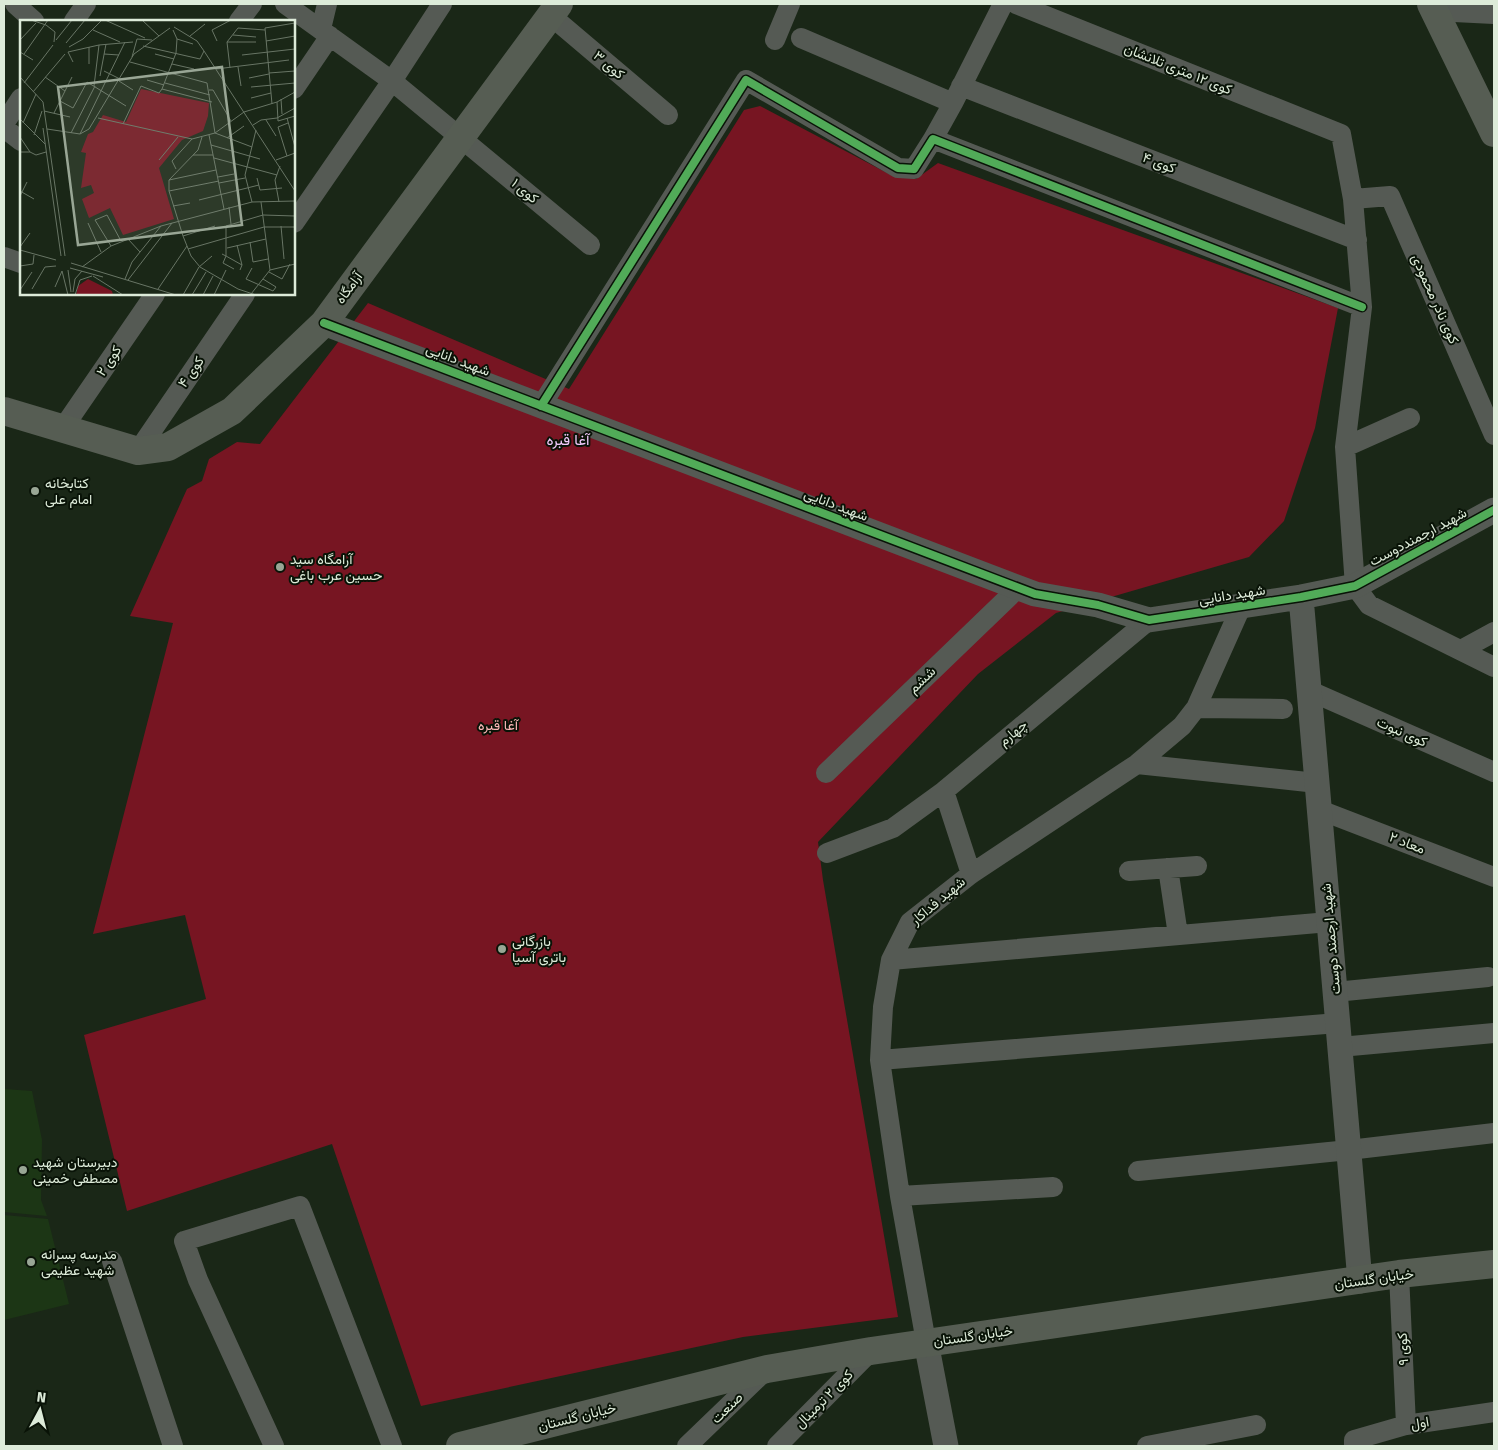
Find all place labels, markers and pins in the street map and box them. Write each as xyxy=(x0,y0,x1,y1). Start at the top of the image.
place label: کتابخانه امام علی xyxy=(45,475,92,508)
marker: کتابخانه امام علی xyxy=(29,485,41,497)
place label: آرامگاه سید حسین عرب باغی xyxy=(290,551,382,584)
marker: آرامگاه سید حسین عرب باغی xyxy=(274,561,286,573)
place label: بازرگانی باتری آسیا xyxy=(512,933,566,966)
marker: بازرگانی باتری آسیا xyxy=(496,943,508,955)
place label: دبیرستان شهید مصطفی خمینی xyxy=(33,1154,118,1187)
marker: دبیرستان شهید مصطفی خمینی xyxy=(17,1164,29,1176)
place label: مدرسه پسرانه شهید عظیمی xyxy=(41,1246,117,1279)
marker: مدرسه پسرانه شهید عظیمی xyxy=(25,1256,37,1268)

